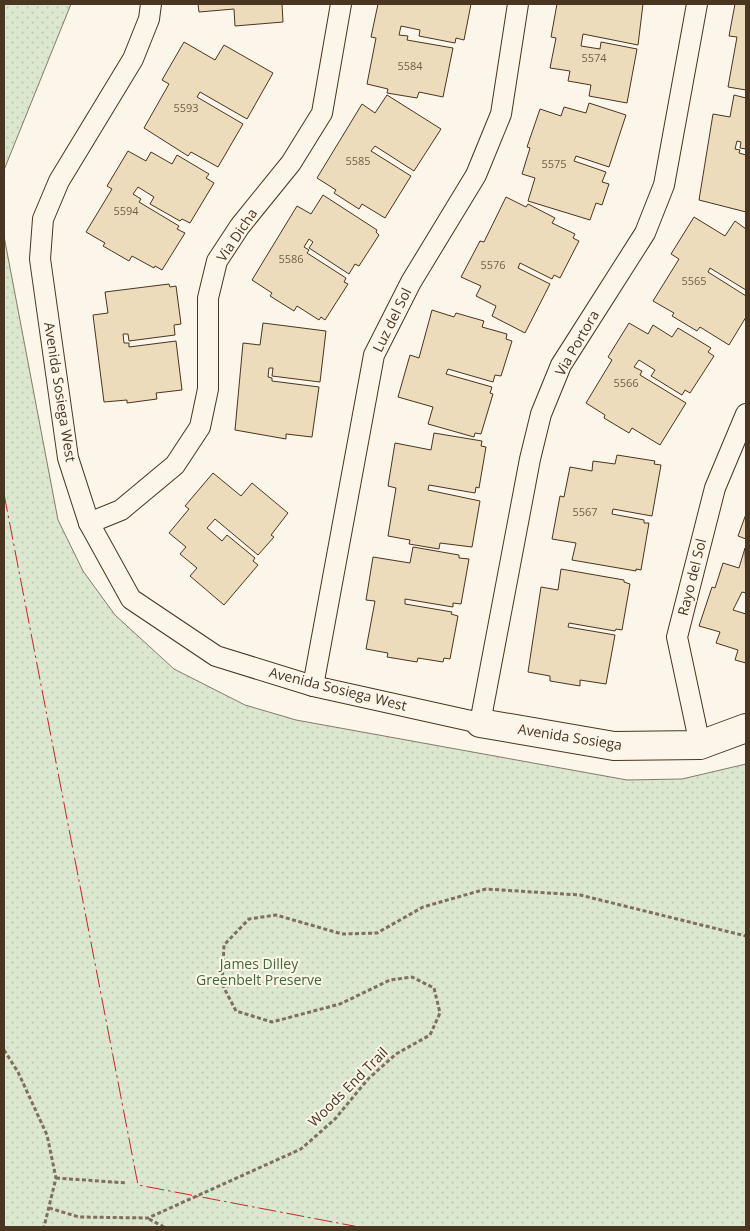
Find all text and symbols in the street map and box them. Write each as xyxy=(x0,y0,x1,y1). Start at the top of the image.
house number: 5574 xyxy=(581,50,607,65)
house number: 5584 xyxy=(397,58,423,73)
house number: 5593 xyxy=(173,100,199,115)
house number: 5585 xyxy=(345,153,371,168)
house number: 5575 xyxy=(541,156,567,171)
house number: 5594 xyxy=(113,203,139,218)
street label: Via Dicha xyxy=(212,205,261,265)
house number: 5586 xyxy=(278,251,304,266)
house number: 5576 xyxy=(480,257,506,272)
house number: 5565 xyxy=(681,273,707,288)
street label: Luz del Sol xyxy=(368,284,415,355)
street label: Via Portora xyxy=(550,306,603,379)
street label: Avenida Sosiega West xyxy=(40,321,81,463)
house number: 5566 xyxy=(613,375,639,390)
house number: 5567 xyxy=(572,504,598,519)
street label: Rayo del Sol xyxy=(673,536,710,617)
street label: Avenida Sosiega West xyxy=(267,662,409,715)
street label: Avenida Sosiega xyxy=(517,719,624,754)
park label: James Dilley Greenbelt Preserve xyxy=(196,954,322,989)
street label: Woods End Trail xyxy=(304,1043,392,1131)

